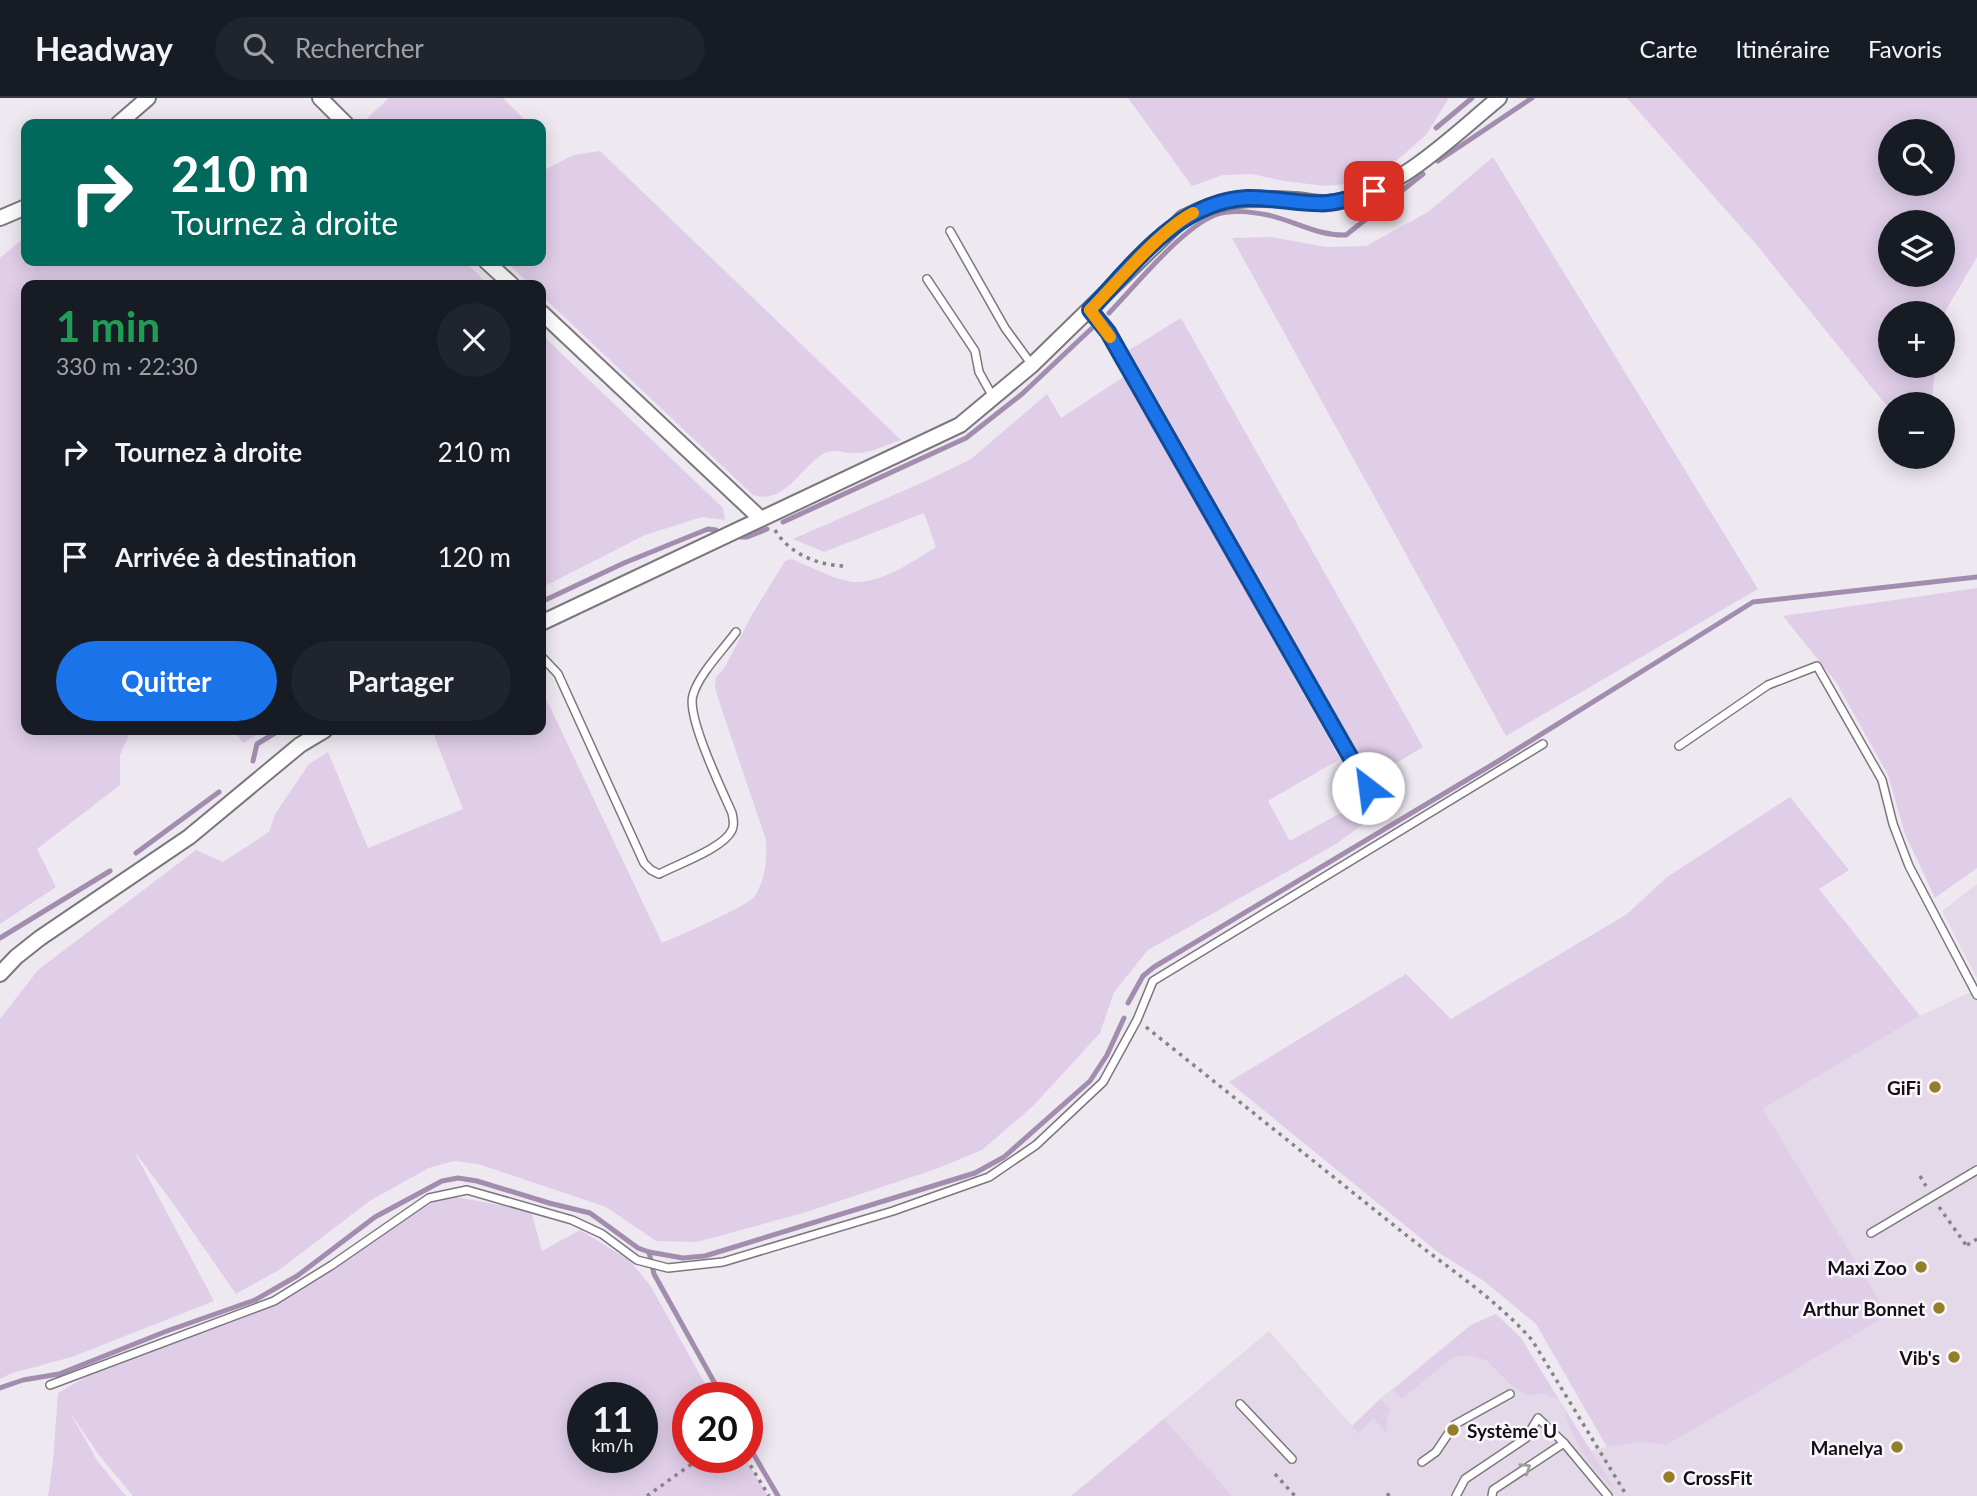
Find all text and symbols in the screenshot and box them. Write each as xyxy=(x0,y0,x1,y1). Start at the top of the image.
search box xyxy=(215,17,705,80)
text: Headway xyxy=(35,28,173,68)
icon: search xyxy=(239,29,277,67)
text: Rechercher xyxy=(295,32,424,64)
text: Carte xyxy=(1640,34,1698,63)
text: Itinéraire xyxy=(1736,34,1830,63)
text: Favoris xyxy=(1868,34,1942,63)
map controls xyxy=(1878,119,1955,469)
button: search xyxy=(1878,119,1955,196)
text: 210 m xyxy=(171,144,309,202)
icon: right xyxy=(56,147,147,238)
pin xyxy=(1344,161,1404,221)
icon: arrive xyxy=(1355,172,1393,210)
text: Tournez à droite xyxy=(171,203,398,242)
button: layers xyxy=(1878,210,1955,287)
text: 1 min xyxy=(56,301,160,351)
button: + xyxy=(1878,301,1955,378)
button: close xyxy=(437,303,511,377)
text: 330 m · 22:30 xyxy=(56,352,198,380)
button: − xyxy=(1878,392,1955,469)
icon: right xyxy=(56,433,94,471)
text: Tournez à droite xyxy=(115,436,302,468)
text: 210 m xyxy=(438,436,511,468)
icon: arrive xyxy=(56,538,94,576)
text: Arrivée à destination xyxy=(115,541,357,573)
text: 120 m xyxy=(438,541,511,573)
button: Quitter xyxy=(56,641,277,721)
button: Partager xyxy=(291,641,511,721)
position arrow xyxy=(1331,751,1405,825)
place label: GiFi xyxy=(1887,1076,1921,1099)
marker: GiFi xyxy=(1927,1079,1943,1095)
place label: Maxi Zoo xyxy=(1827,1256,1907,1279)
marker: Maxi Zoo xyxy=(1913,1259,1929,1275)
place label: Arthur Bonnet xyxy=(1802,1297,1925,1320)
marker: Arthur Bonnet xyxy=(1931,1300,1947,1316)
place label: Vib's xyxy=(1898,1346,1940,1369)
marker: Vib's xyxy=(1946,1349,1962,1365)
speed limit sign: 20 xyxy=(672,1382,763,1473)
text: 11 xyxy=(592,1397,633,1439)
place label: Système U xyxy=(1467,1419,1557,1442)
marker: Système U xyxy=(1445,1422,1461,1438)
text: km/h xyxy=(591,1434,634,1456)
place label: Manelya xyxy=(1811,1436,1883,1459)
marker: Manelya xyxy=(1889,1439,1905,1455)
one-way arrow xyxy=(1518,1464,1531,1476)
place label: CrossFit xyxy=(1683,1466,1752,1489)
marker: CrossFit xyxy=(1661,1469,1677,1485)

